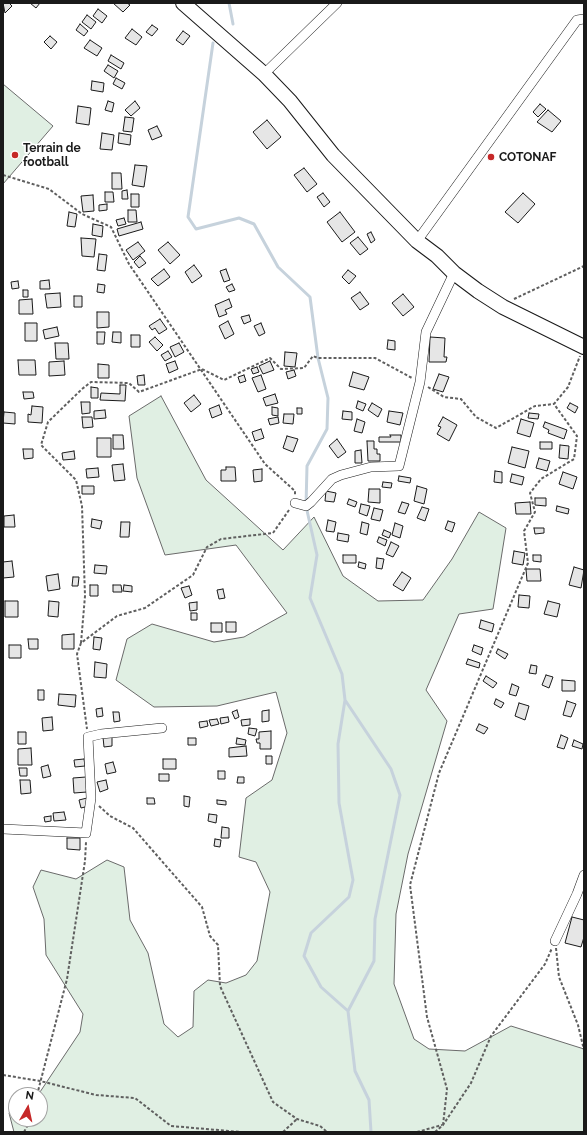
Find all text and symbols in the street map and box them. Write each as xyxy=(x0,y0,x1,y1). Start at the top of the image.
place label: Terrain de football xyxy=(23,141,81,169)
marker: Terrain de football xyxy=(10,150,20,160)
place label: COTONAF xyxy=(499,150,556,164)
marker: COTONAF xyxy=(486,152,496,162)
north arrow xyxy=(8,1087,48,1127)
text: N xyxy=(25,1089,35,1103)

